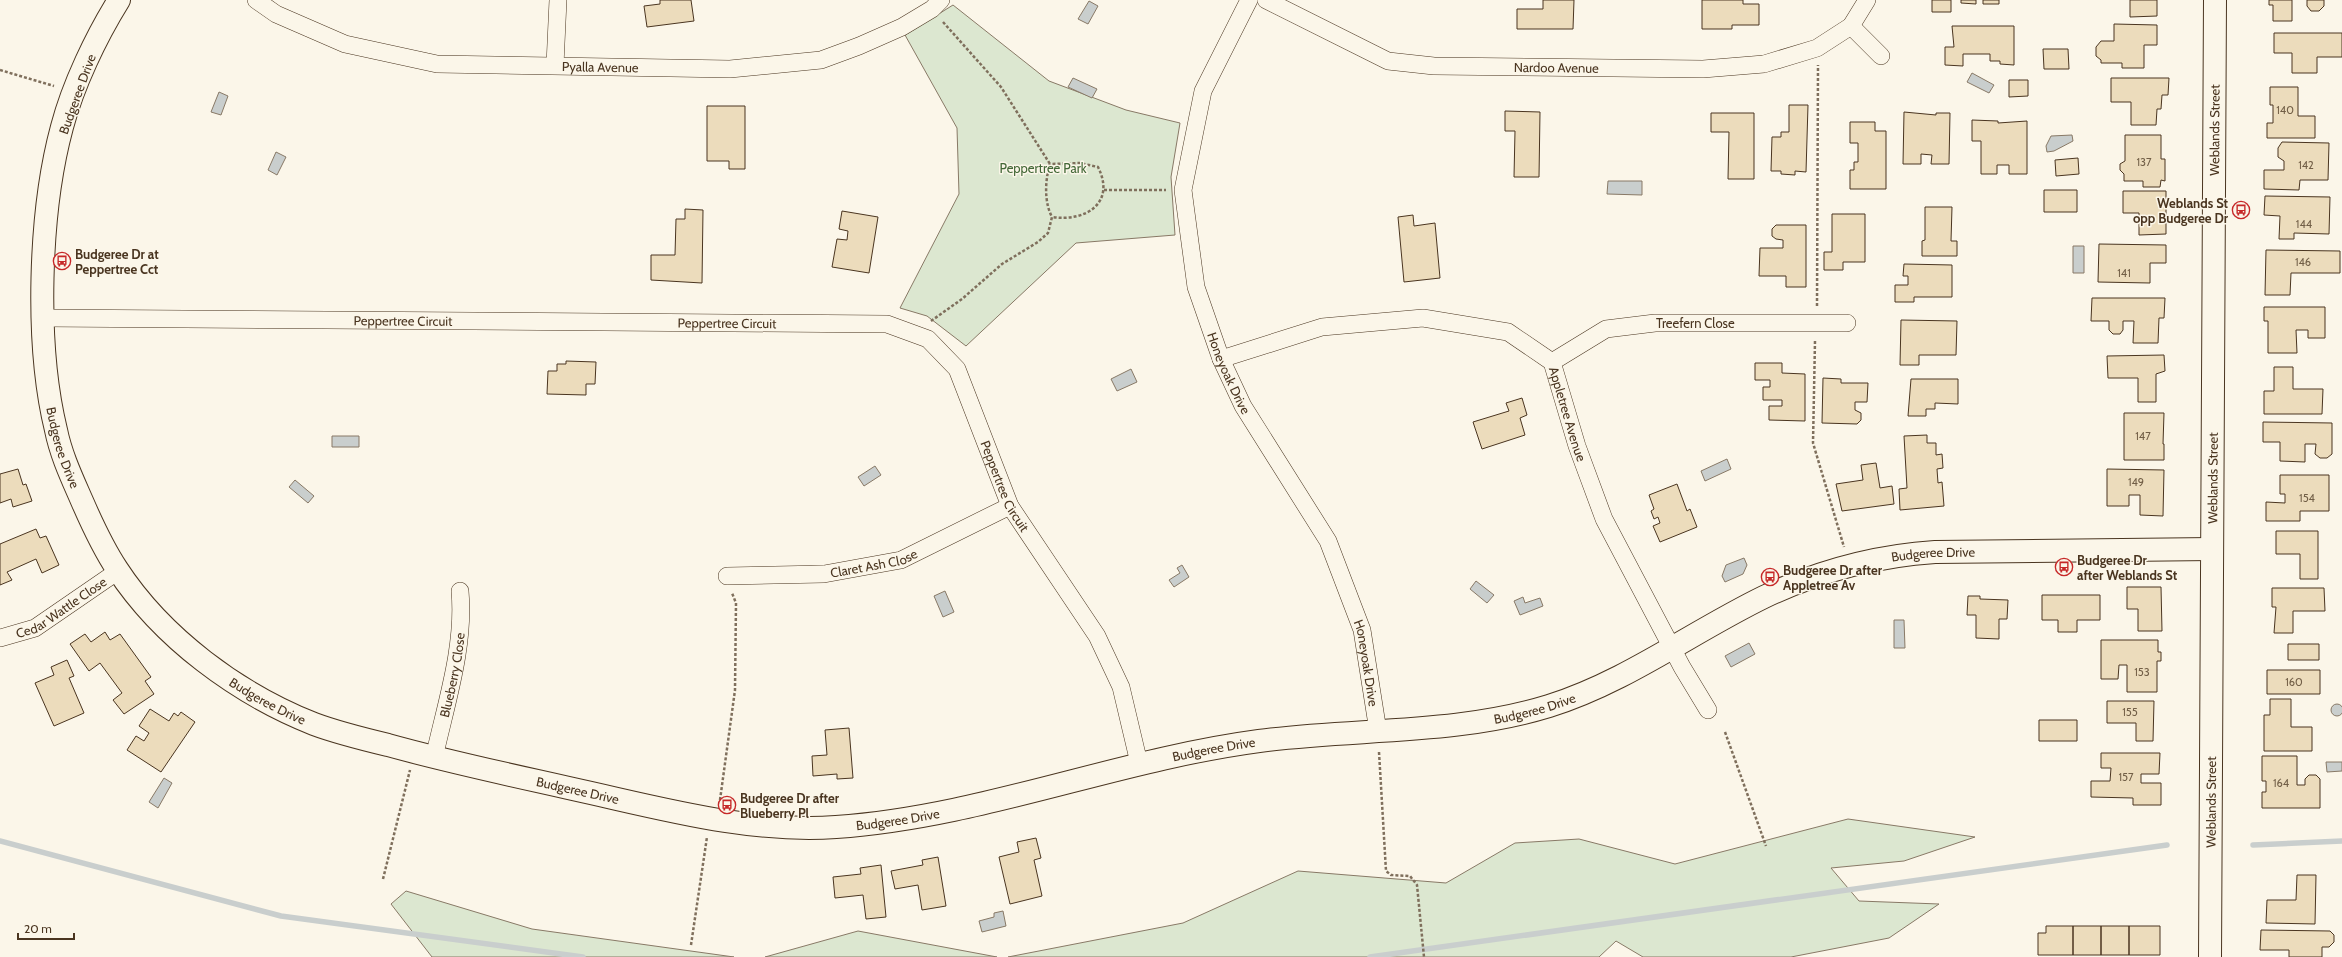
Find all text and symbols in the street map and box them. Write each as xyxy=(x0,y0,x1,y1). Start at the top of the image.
street label: Budgeree Drive xyxy=(55,51,99,136)
street label: Pyalla Avenue xyxy=(562,58,639,75)
street label: Nardoo Avenue xyxy=(1514,59,1599,76)
street label: Weblands Street xyxy=(2206,84,2223,176)
house number: 140 xyxy=(2276,103,2294,117)
house number: 137 xyxy=(2136,155,2152,169)
house number: 142 xyxy=(2298,158,2314,172)
park label: Peppertree Park xyxy=(999,160,1087,176)
place label: Weblands St opp Budgeree Dr xyxy=(2133,195,2229,226)
bus stop icon: Weblands St opp Budgeree Dr xyxy=(2231,200,2251,220)
house number: 144 xyxy=(2296,217,2313,231)
place label: Budgeree Dr at Peppertree Cct xyxy=(75,246,159,277)
bus stop icon: Budgeree Dr at Peppertree Cct xyxy=(52,251,72,271)
house number: 146 xyxy=(2295,255,2311,269)
house number: 141 xyxy=(2117,266,2131,280)
street label: Peppertree Circuit xyxy=(354,312,453,329)
street label: Peppertree Circuit xyxy=(678,315,777,331)
street label: Treefern Close xyxy=(1656,315,1735,331)
street label: Honeyoak Drive xyxy=(1204,330,1254,417)
street label: Appletree Avenue xyxy=(1546,365,1590,464)
street label: Budgeree Drive xyxy=(43,406,84,491)
house number: 147 xyxy=(2135,429,2151,443)
street label: Weblands Street xyxy=(2204,432,2221,524)
street label: Peppertree Circuit xyxy=(977,438,1033,535)
house number: 149 xyxy=(2128,475,2144,489)
house number: 154 xyxy=(2299,491,2316,505)
street label: Budgeree Drive xyxy=(1890,544,1976,565)
street label: Claret Ash Close xyxy=(829,545,920,581)
place label: Budgeree Dr after Weblands St xyxy=(2077,552,2178,583)
bus stop icon: Budgeree Dr after Weblands St xyxy=(2054,557,2074,577)
place label: Budgeree Dr after Appletree Av xyxy=(1783,562,1883,593)
bus stop icon: Budgeree Dr after Appletree Av xyxy=(1760,567,1780,587)
street label: Cedar Wattle Close xyxy=(14,573,110,641)
street label: Honeyoak Drive xyxy=(1351,617,1382,708)
street label: Blueberry Close xyxy=(436,632,468,719)
house number: 153 xyxy=(2134,665,2150,679)
street label: Budgeree Drive xyxy=(226,674,309,728)
house number: 160 xyxy=(2285,675,2303,689)
street label: Budgeree Drive xyxy=(1492,689,1578,727)
house number: 155 xyxy=(2122,705,2138,719)
street label: Budgeree Drive xyxy=(1171,734,1257,764)
street label: Weblands Street xyxy=(2203,756,2219,848)
house number: 157 xyxy=(2118,770,2134,784)
street label: Budgeree Drive xyxy=(535,773,621,807)
house number: 164 xyxy=(2273,776,2290,790)
place label: Budgeree Dr after Blueberry Pl xyxy=(740,790,840,821)
bus stop icon: Budgeree Dr after Blueberry Pl xyxy=(717,795,737,815)
street label: Budgeree Drive xyxy=(855,805,941,833)
scale bar xyxy=(18,915,74,941)
text: 20 m xyxy=(24,921,52,936)

